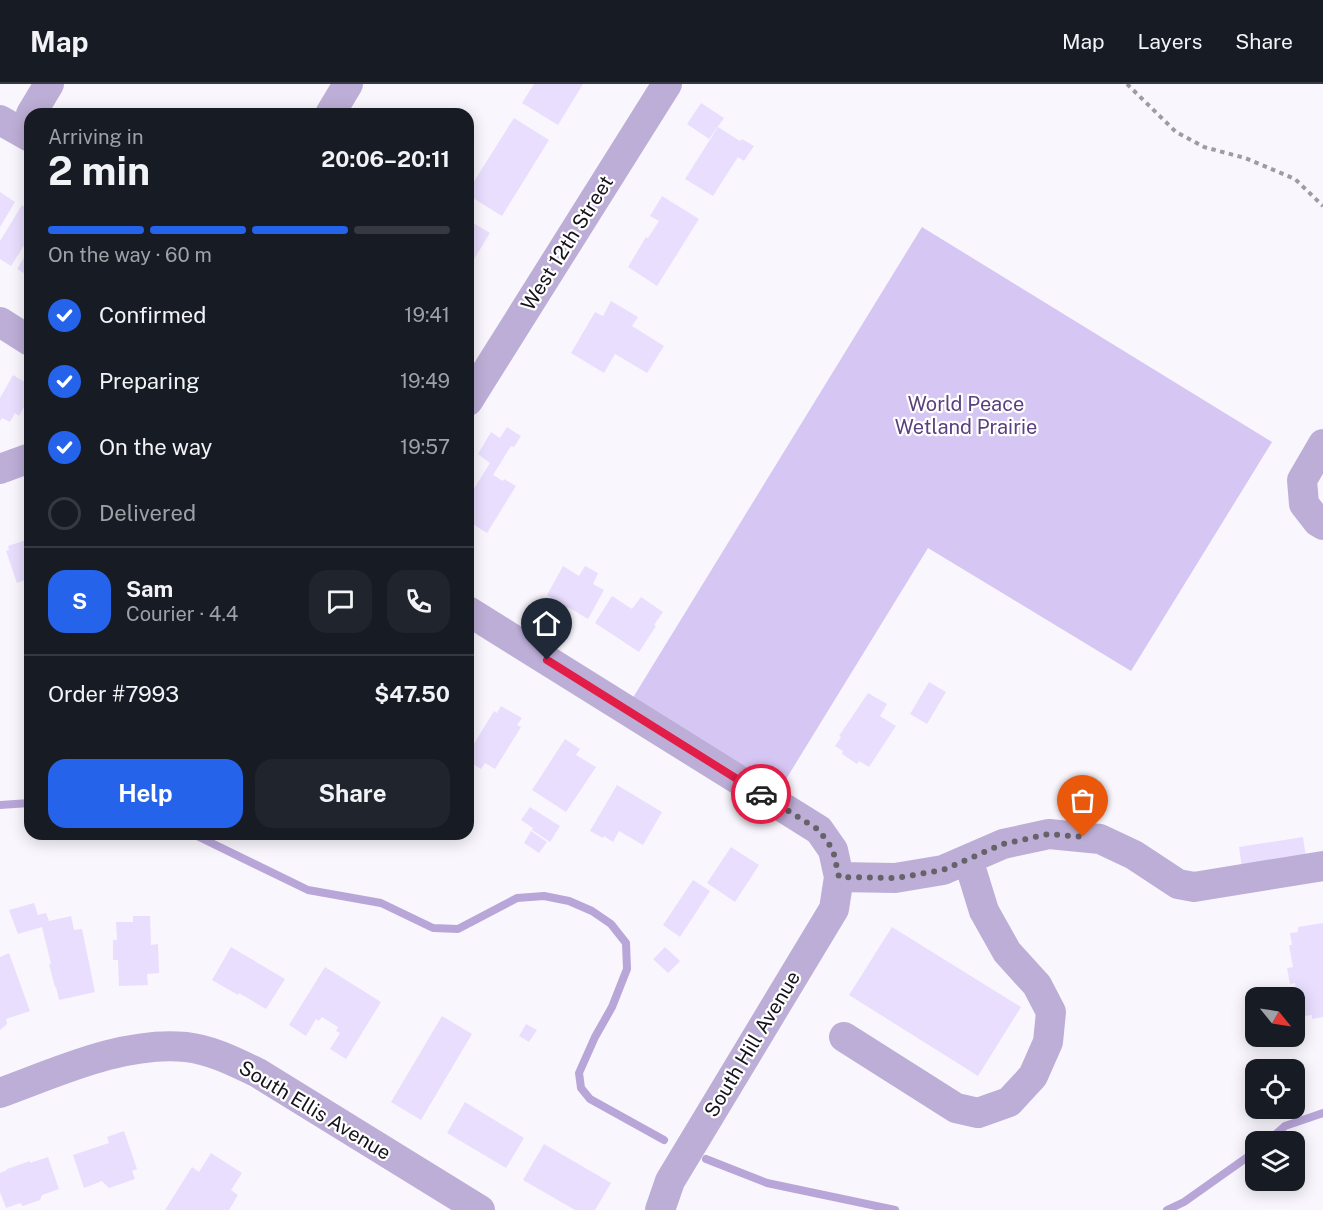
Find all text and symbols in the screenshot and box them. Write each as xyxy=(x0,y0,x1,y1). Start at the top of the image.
text: Map xyxy=(30,25,89,58)
text: Map xyxy=(1062,29,1105,54)
text: Layers xyxy=(1138,29,1202,54)
text: Share xyxy=(1235,29,1293,54)
text: Arriving in xyxy=(48,125,143,149)
text: 20:06–20:11 xyxy=(321,146,450,172)
text: 2 min xyxy=(48,148,150,194)
street label: West 12th Street xyxy=(516,171,618,315)
text: On the way · 60 m xyxy=(48,243,212,267)
icon: check xyxy=(48,299,81,332)
text: Confirmed xyxy=(99,302,206,328)
text: 19:41 xyxy=(404,303,450,327)
icon: check xyxy=(48,365,81,398)
text: Preparing xyxy=(99,368,200,394)
text: 19:49 xyxy=(400,369,450,393)
park label: World Peace Wetland Prairie xyxy=(895,392,1037,439)
icon: check xyxy=(48,431,81,464)
text: On the way xyxy=(99,434,212,460)
text: 19:57 xyxy=(400,435,450,459)
text: Delivered xyxy=(99,500,196,526)
button: chat xyxy=(309,570,372,633)
button: phone xyxy=(387,570,450,633)
text: Sam xyxy=(126,576,173,602)
text: S xyxy=(72,588,87,614)
pin xyxy=(521,598,572,660)
text: Courier · 4.4 xyxy=(126,602,238,626)
icon: home xyxy=(530,607,563,640)
text: Order #7993 xyxy=(48,681,179,707)
text: $47.50 xyxy=(374,681,450,707)
button: Help xyxy=(48,759,243,828)
button: Share xyxy=(255,759,450,828)
courier xyxy=(731,764,791,824)
pin xyxy=(1057,775,1108,837)
icon: car xyxy=(745,778,778,811)
icon: bag xyxy=(1066,784,1099,817)
street label: South Hill Avenue xyxy=(699,967,805,1121)
north arrow xyxy=(1245,987,1305,1047)
map controls xyxy=(1245,987,1305,1191)
street label: South Ellis Avenue xyxy=(235,1055,395,1165)
button: locate xyxy=(1245,1059,1305,1119)
button: layers xyxy=(1245,1131,1305,1191)

